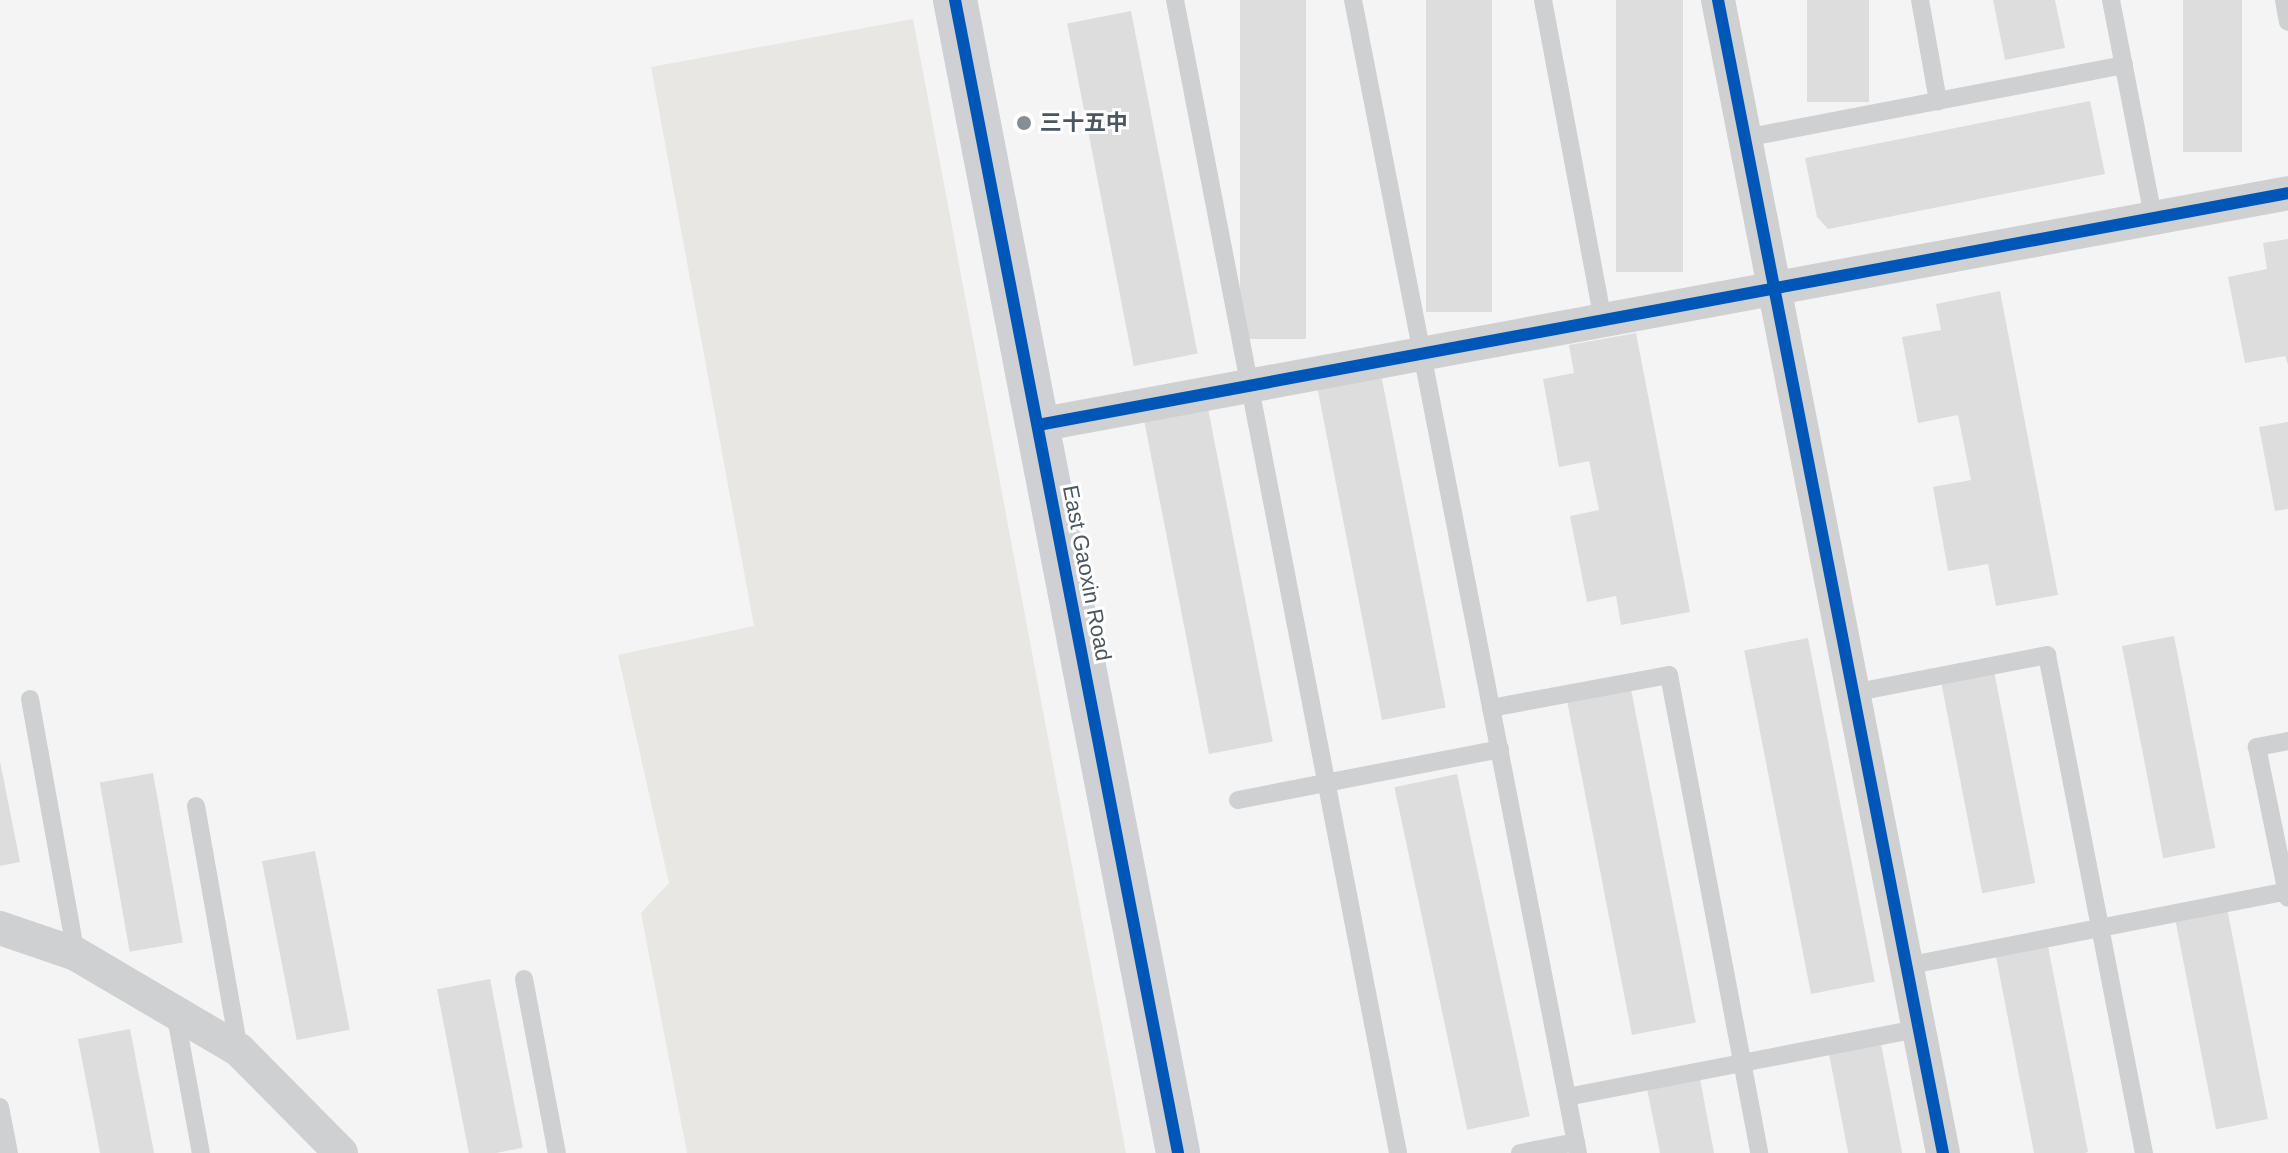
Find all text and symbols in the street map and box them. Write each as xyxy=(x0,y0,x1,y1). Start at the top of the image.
place label: 三十五中 xyxy=(1040,110,1128,136)
marker: 三十五中 xyxy=(1015,114,1033,132)
street label: East Gaoxin Road xyxy=(1057,483,1117,663)

